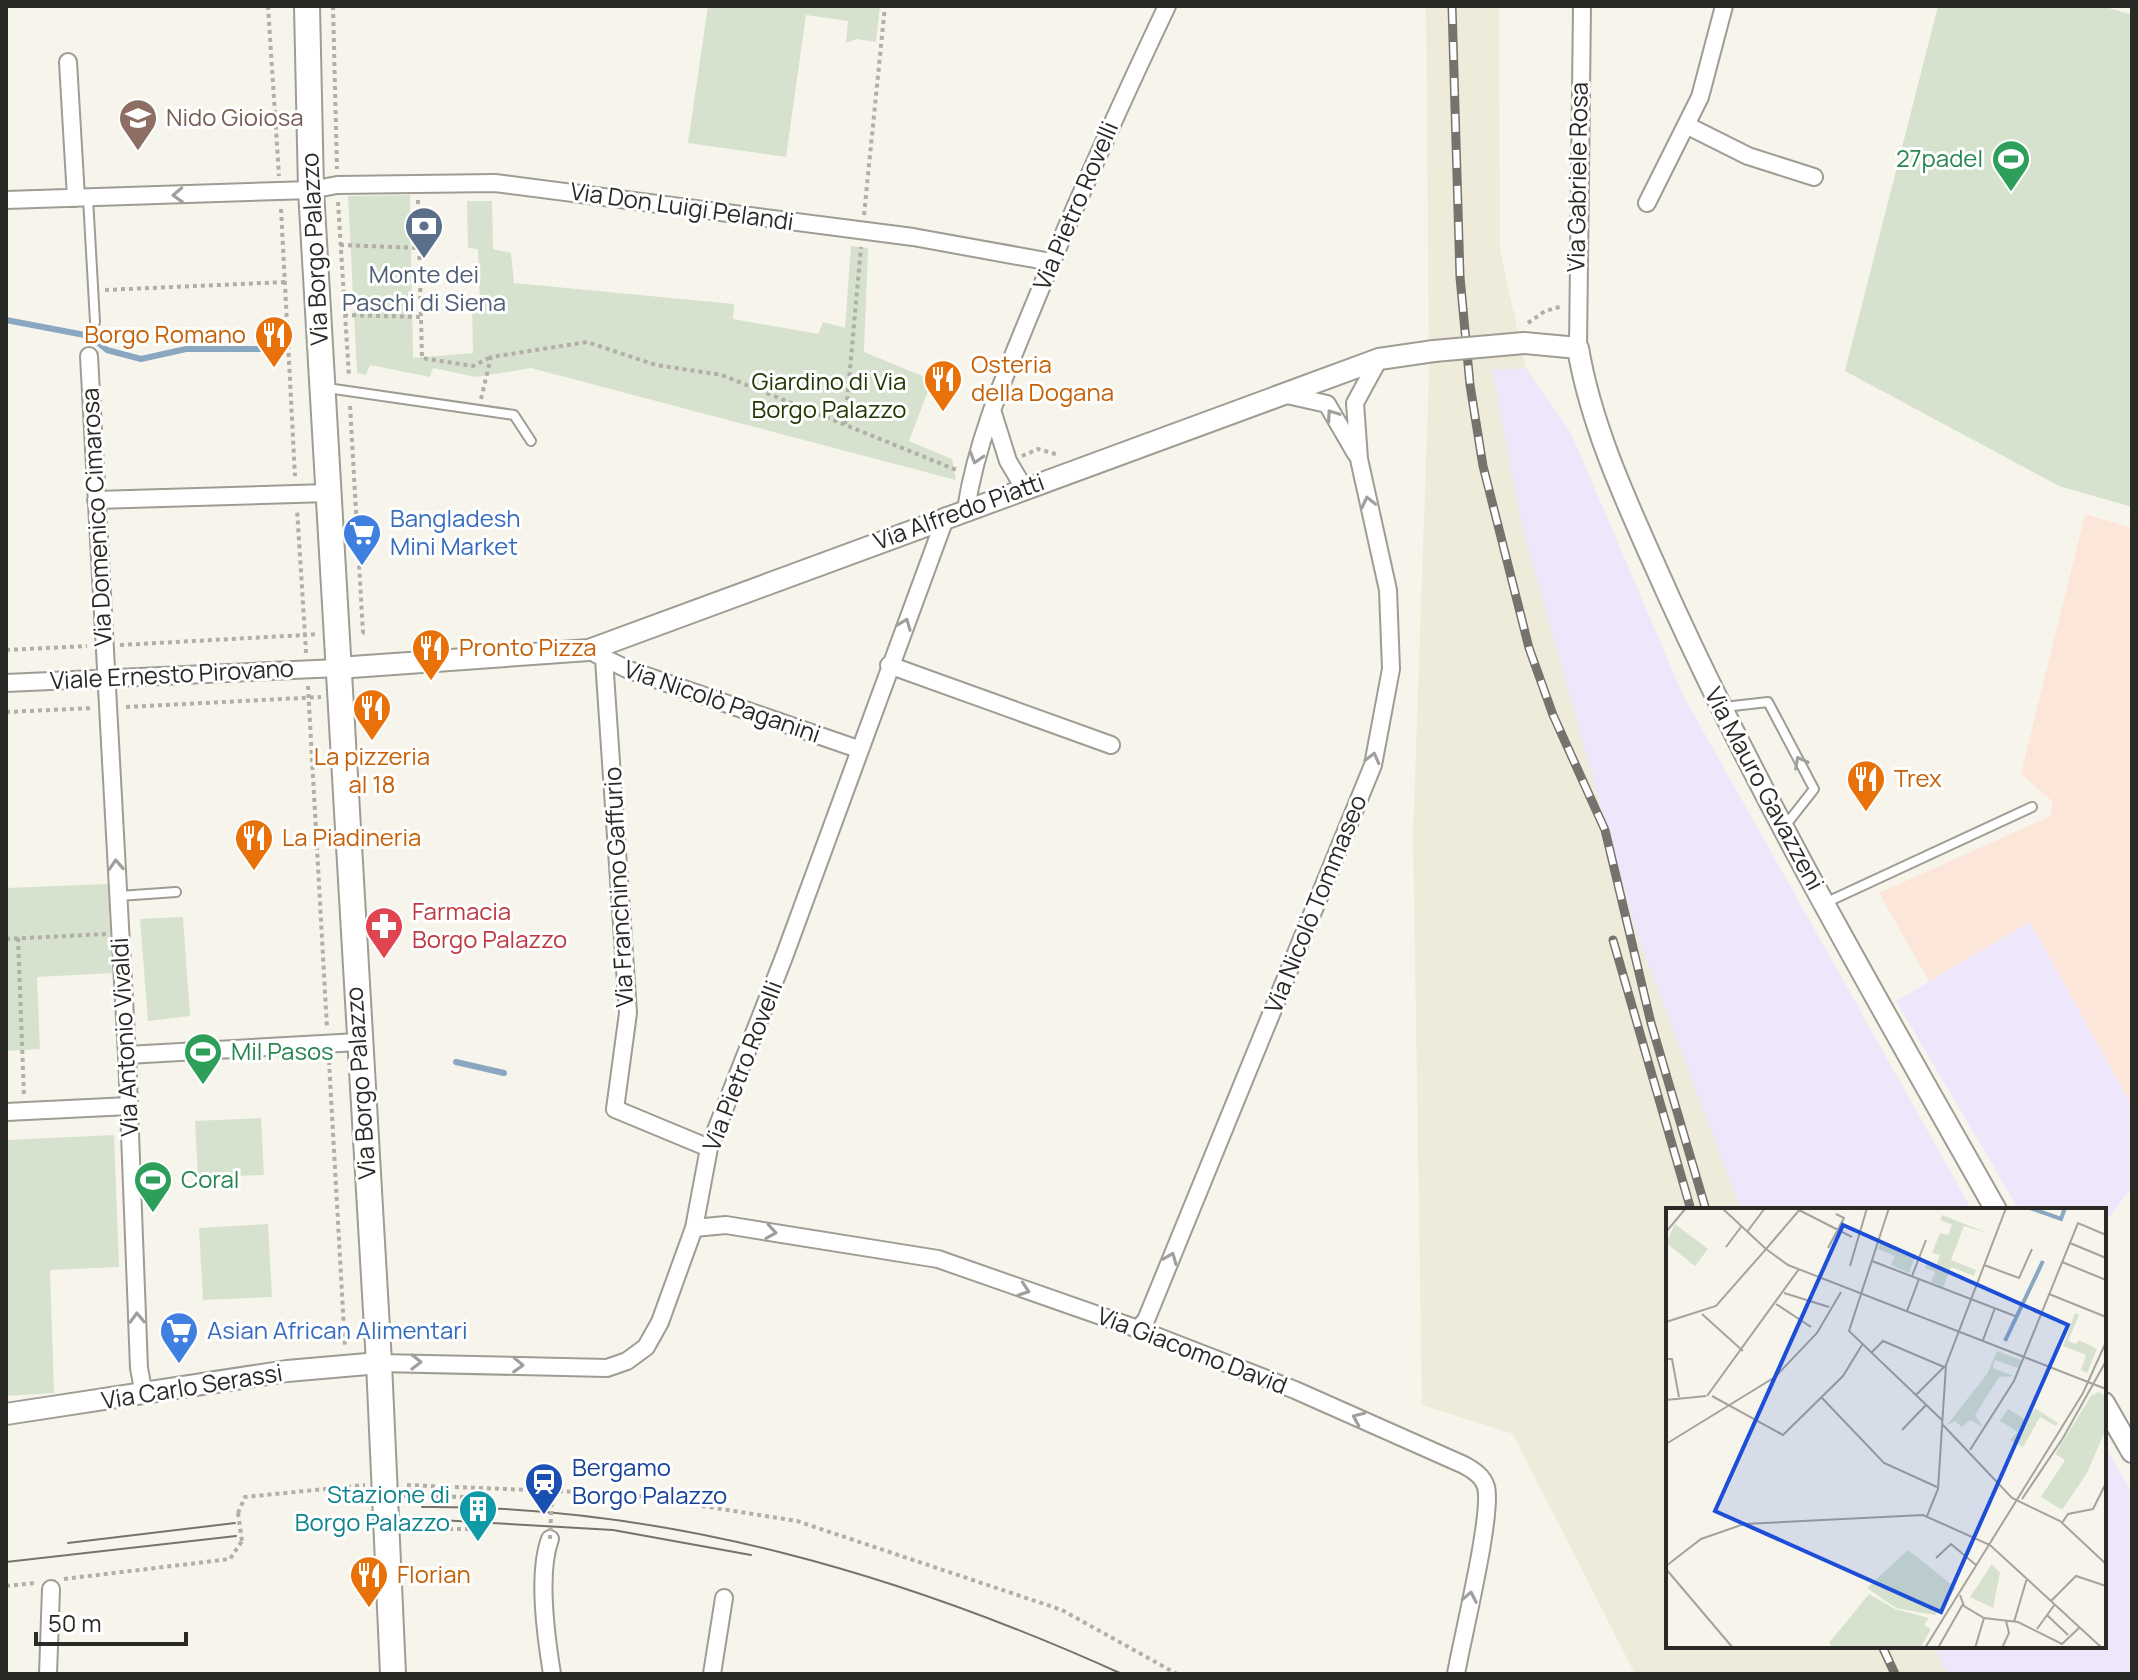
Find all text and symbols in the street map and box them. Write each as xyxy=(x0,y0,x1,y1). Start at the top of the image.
street label: Via Gabriele Rosa xyxy=(1558,82,1595,272)
school or university icon: Nido Gioiosa xyxy=(117,97,159,152)
place label: Nido Gioiosa xyxy=(166,100,304,133)
street label: Via Pietro Rovelli xyxy=(1024,116,1125,295)
sports icon: 27padel xyxy=(1990,138,2032,193)
place label: 27padel xyxy=(1896,141,1983,174)
street label: Via Borgo Palazzo xyxy=(292,152,335,346)
street label: Via Don Luigi Pelandi xyxy=(568,174,796,238)
one-way arrow xyxy=(171,186,184,203)
bank icon: Monte dei Paschi di Siena xyxy=(403,205,445,260)
place label: Monte dei Paschi di Siena xyxy=(342,257,506,318)
restaurant icon: Borgo Romano xyxy=(253,314,295,369)
place label: Borgo Romano xyxy=(84,317,246,350)
place label: Osteria della Dogana xyxy=(971,347,1114,408)
restaurant icon: Osteria della Dogana xyxy=(922,358,964,413)
park label: Giardino di Via Borgo Palazzo xyxy=(751,364,907,425)
street label: Via Domenico Cimarosa xyxy=(72,387,119,647)
one-way arrow xyxy=(1327,409,1342,424)
one-way arrow xyxy=(969,451,985,464)
street label: Via Alfredo Piatti xyxy=(868,464,1048,557)
one-way arrow xyxy=(1360,496,1377,509)
place label: Bangladesh Mini Market xyxy=(390,501,521,562)
supermarket icon: Bangladesh Mini Market xyxy=(341,512,383,567)
one-way arrow xyxy=(895,618,912,632)
restaurant icon: Pronto Pizza xyxy=(410,627,452,682)
place label: Pronto Pizza xyxy=(459,630,597,663)
street label: Viale Ernesto Pirovano xyxy=(49,651,295,696)
street label: Via Nicolò Paganini xyxy=(620,651,825,750)
street label: Via Mauro Gavazzeni xyxy=(1698,681,1833,896)
restaurant icon: La pizzeria al 18 xyxy=(351,687,393,742)
place label: La pizzeria al 18 xyxy=(314,739,430,800)
one-way arrow xyxy=(1364,751,1381,765)
one-way arrow xyxy=(1795,756,1810,771)
restaurant icon: Trex xyxy=(1845,758,1887,813)
place label: Trex xyxy=(1894,761,1942,794)
street label: Via Franchino Gaffurio xyxy=(595,766,640,1008)
street label: Via Nicolò Tommaseo xyxy=(1256,789,1374,1018)
restaurant icon: La Piadineria xyxy=(233,817,275,872)
place label: La Piadineria xyxy=(282,820,421,853)
one-way arrow xyxy=(108,858,125,871)
place label: Farmacia Borgo Palazzo xyxy=(412,894,567,955)
pharmacy icon: Farmacia Borgo Palazzo xyxy=(363,905,405,960)
street label: Via Antonio Vivaldi xyxy=(102,937,145,1137)
street label: Via Pietro Rovelli xyxy=(694,975,789,1156)
street label: Via Borgo Palazzo xyxy=(336,986,383,1180)
sports icon: Mil Pasos xyxy=(182,1031,224,1086)
place label: Mil Pasos xyxy=(231,1034,334,1067)
sports icon: Coral xyxy=(132,1159,174,1214)
place label: Coral xyxy=(181,1162,239,1195)
inset map xyxy=(1666,1208,2106,1648)
one-way arrow xyxy=(764,1223,778,1240)
one-way arrow xyxy=(1161,1252,1178,1266)
one-way arrow xyxy=(1016,1280,1030,1296)
street label: Via Giacomo David xyxy=(1093,1298,1292,1401)
supermarket icon: Asian African Alimentari xyxy=(158,1310,200,1365)
one-way arrow xyxy=(129,1311,146,1324)
place label: Asian African Alimentari xyxy=(207,1313,468,1346)
one-way arrow xyxy=(410,1353,423,1371)
street label: Via Carlo Serassi xyxy=(99,1355,285,1416)
one-way arrow xyxy=(512,1357,525,1374)
one-way arrow xyxy=(1352,1411,1366,1427)
place label: Bergamo Borgo Palazzo xyxy=(572,1450,727,1511)
station icon: Bergamo Borgo Palazzo xyxy=(523,1461,565,1516)
place label: Stazione di Borgo Palazzo xyxy=(295,1477,450,1538)
building icon: Stazione di Borgo Palazzo xyxy=(457,1488,499,1543)
restaurant icon: Florian xyxy=(348,1554,390,1609)
place label: Florian xyxy=(397,1557,471,1590)
one-way arrow xyxy=(1461,1591,1478,1604)
scale bar xyxy=(36,1596,186,1646)
text: 50 m xyxy=(48,1606,102,1639)

